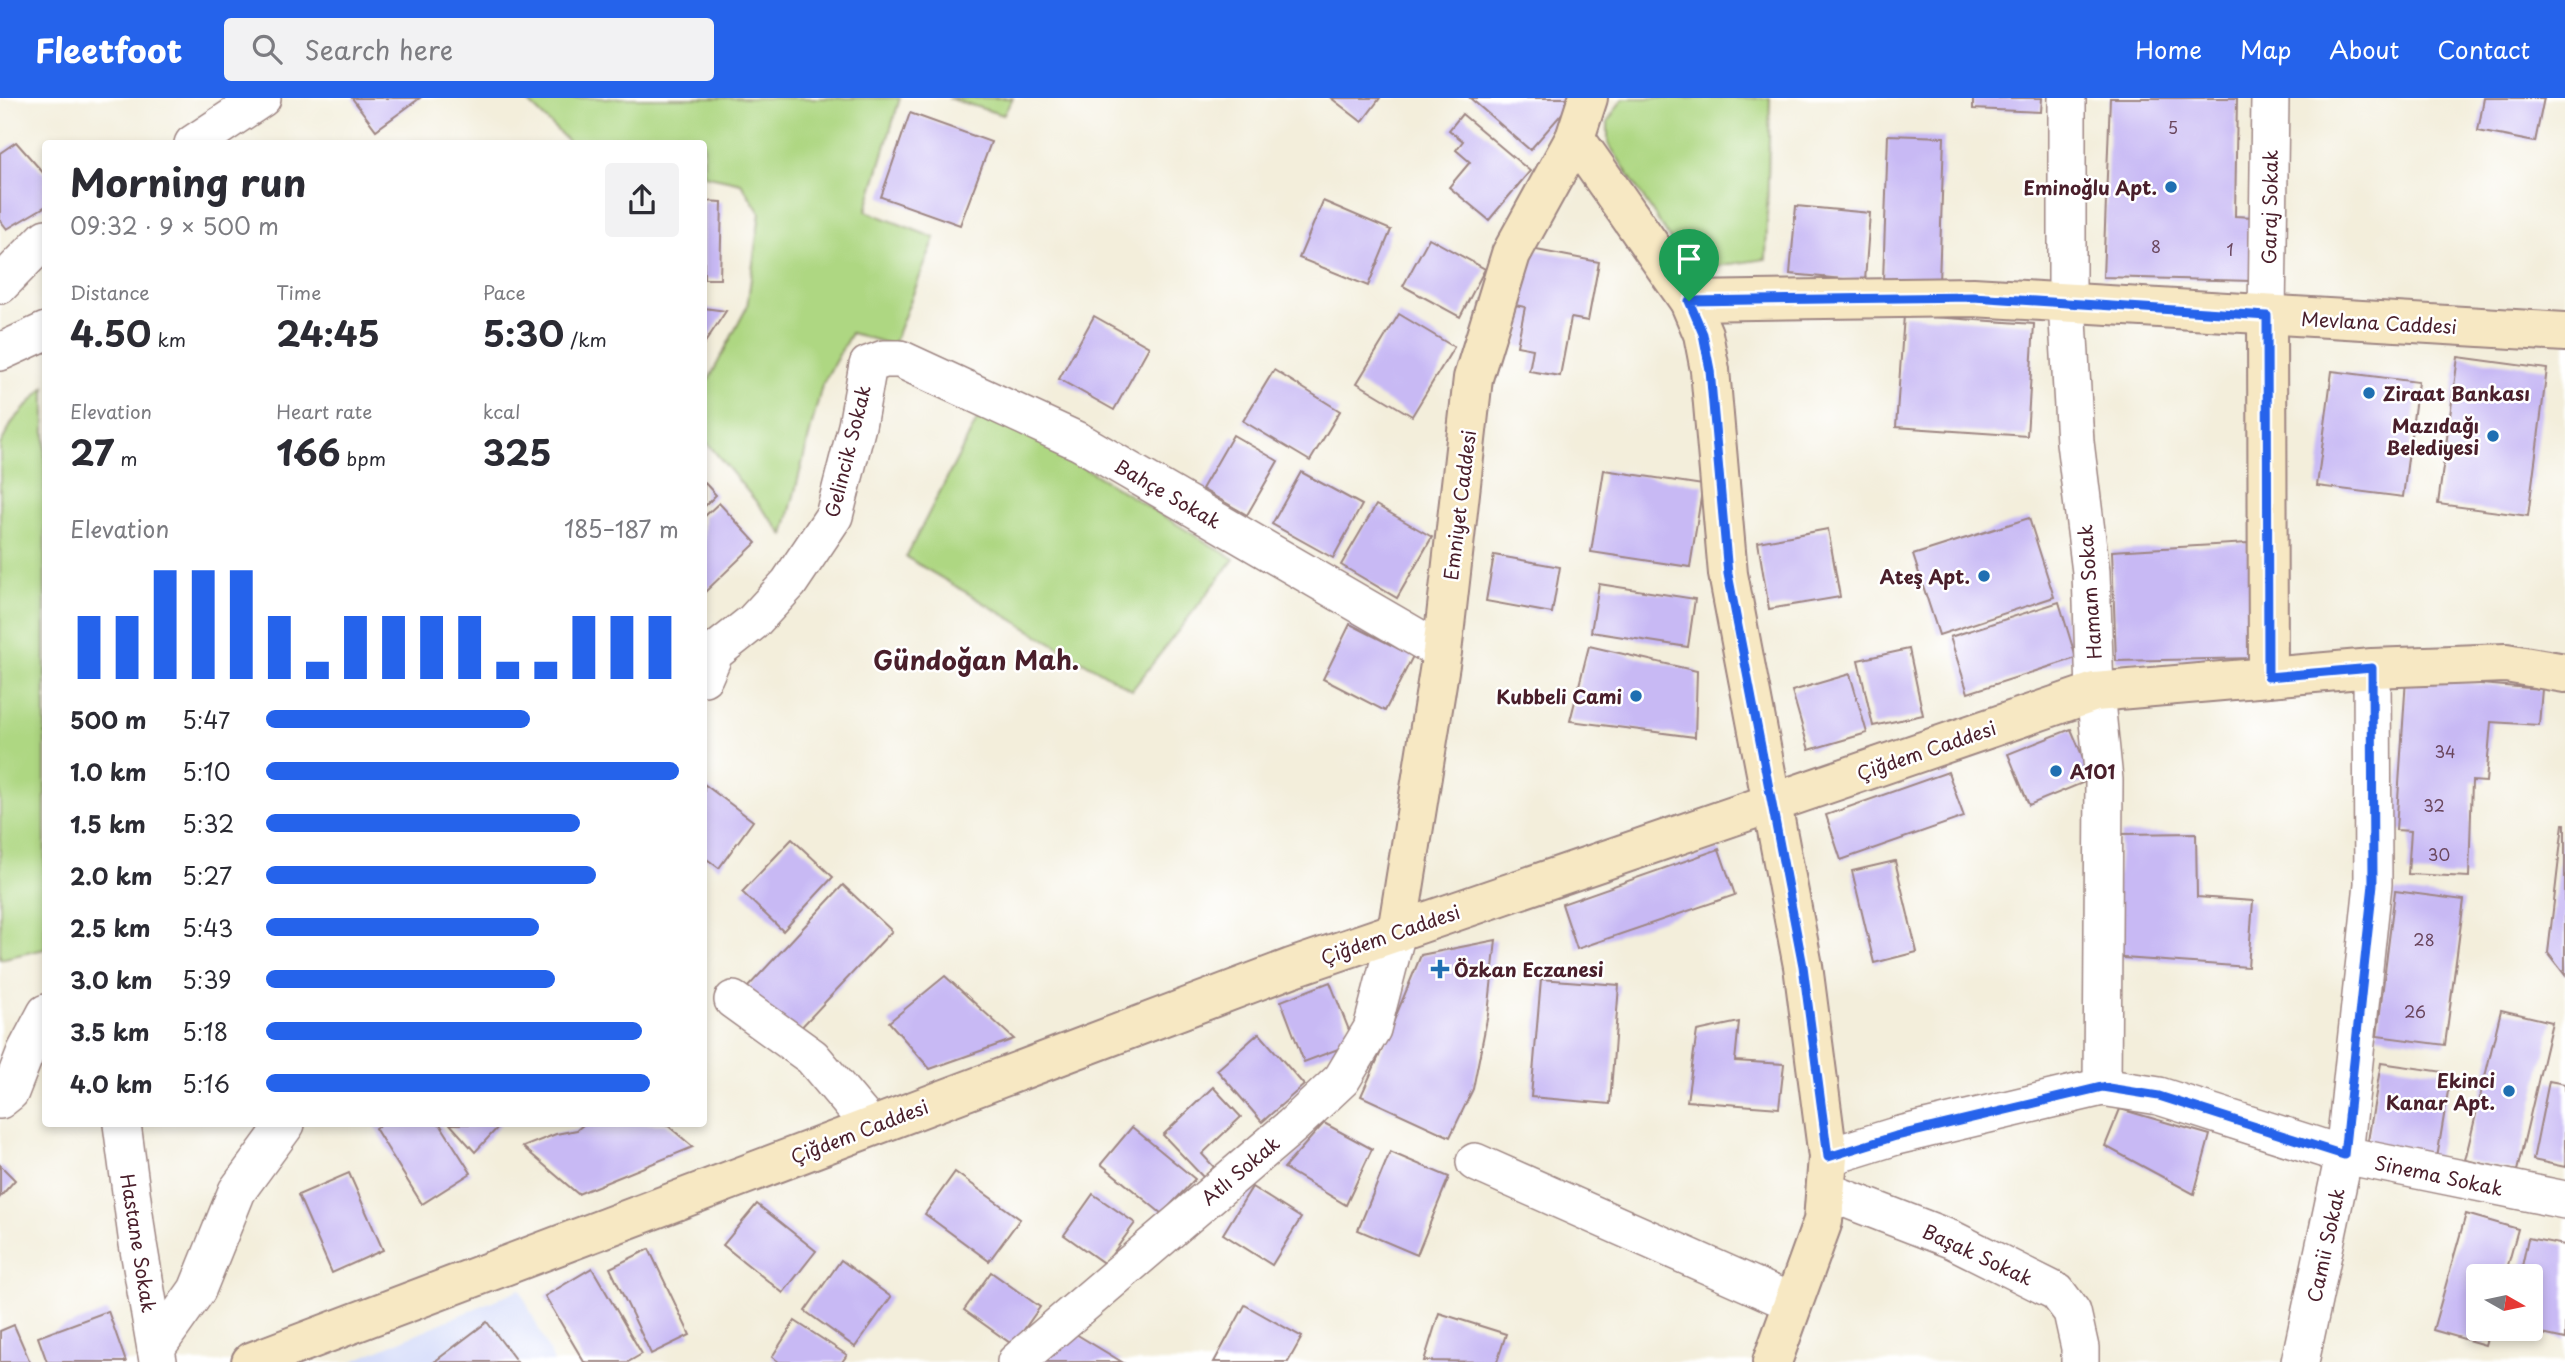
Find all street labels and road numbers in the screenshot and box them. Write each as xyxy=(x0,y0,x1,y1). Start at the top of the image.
street label: Garaj Sokak xyxy=(2254,149,2284,265)
street label: Mevlana Caddesi xyxy=(2301,304,2457,340)
street label: Gelincik Sokak xyxy=(817,382,877,520)
street label: Emniyet Caddesi xyxy=(1436,428,1482,582)
street label: Bahçe Sokak xyxy=(1110,451,1226,535)
street label: Hamam Sokak xyxy=(2070,524,2108,660)
street label: Çiğdem Caddesi xyxy=(1853,713,1999,787)
street label: Çiğdem Caddesi xyxy=(1317,897,1463,971)
street label: Çiğdem Caddesi xyxy=(786,1092,932,1170)
street label: Atlı Sokak xyxy=(1195,1129,1285,1211)
street label: Sinema Sokak xyxy=(2372,1148,2506,1202)
street label: Hastane Sokak xyxy=(114,1171,164,1315)
street label: Camii Sokak xyxy=(2299,1185,2351,1305)
street label: Başak Sokak xyxy=(1918,1216,2038,1292)

